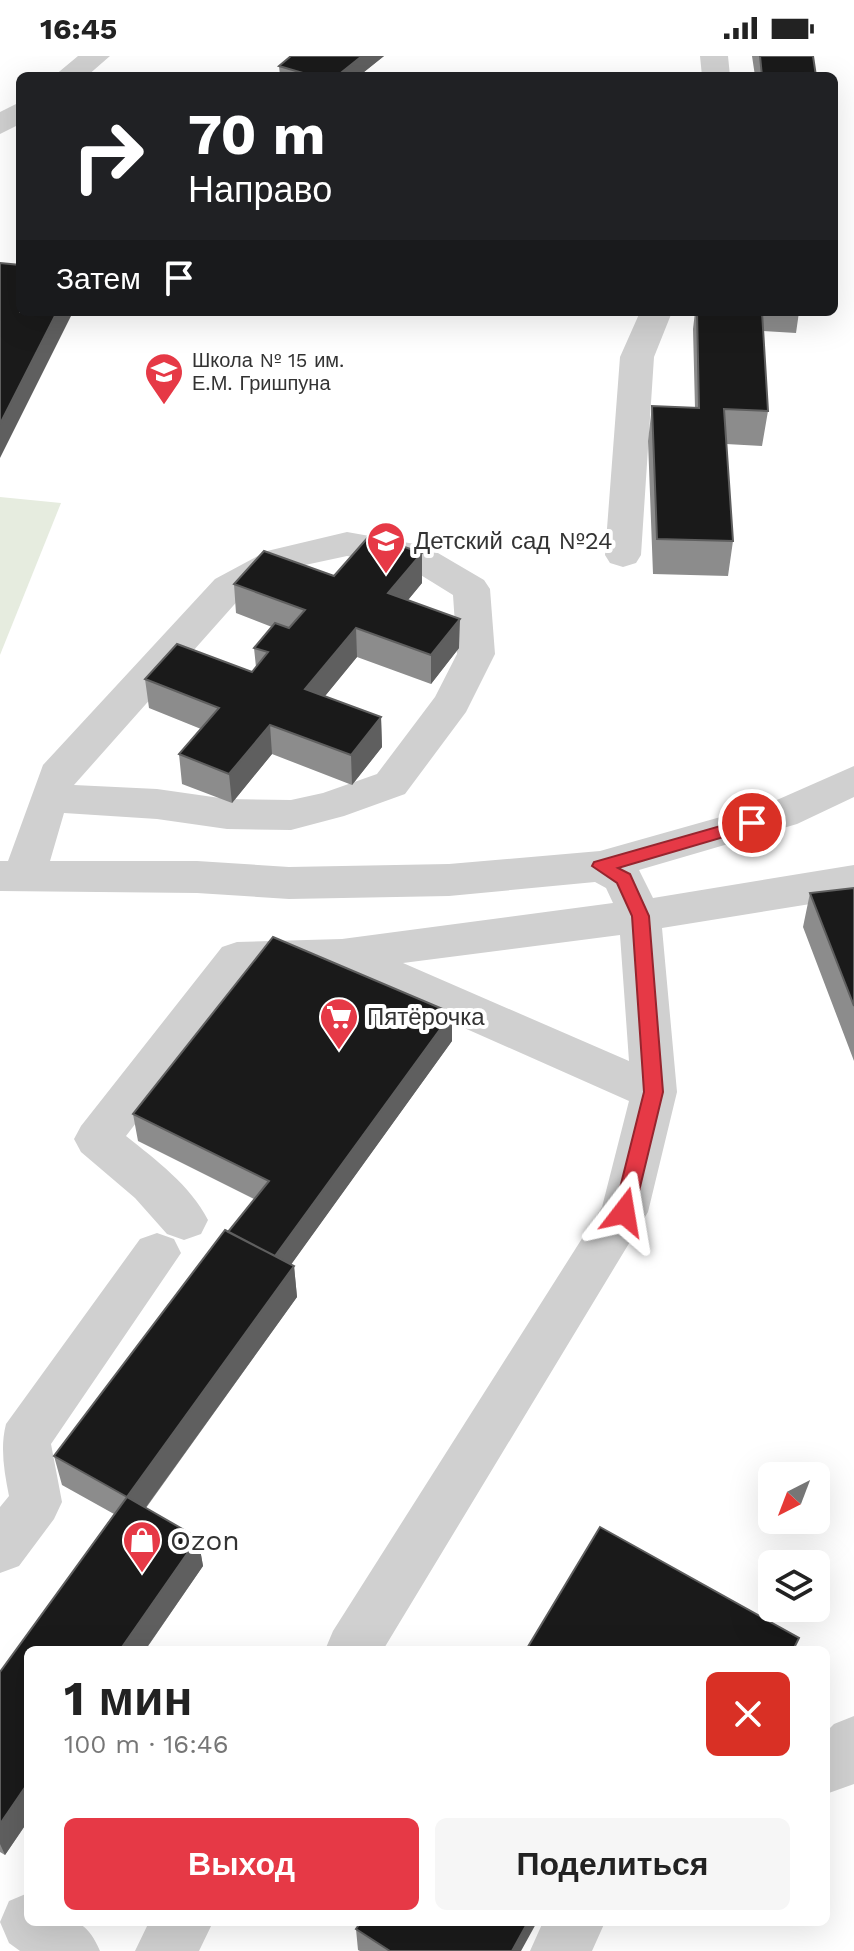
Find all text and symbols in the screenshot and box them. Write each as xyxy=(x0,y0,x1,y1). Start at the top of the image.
text: 16:45 xyxy=(40,11,117,46)
text: 70 m xyxy=(188,102,325,168)
icon: right xyxy=(56,104,160,208)
text: Направо xyxy=(188,169,332,211)
icon: arrive xyxy=(157,256,201,300)
text: Затем xyxy=(56,261,141,296)
place label: Школа № 15 им. Е.М. Гришпуна xyxy=(192,348,344,395)
school or university icon: Школа № 15 им. Е.М. Гришпуна xyxy=(143,351,185,406)
school or university icon: Детский сад №24 xyxy=(365,520,407,575)
place label: Детский сад №24 xyxy=(414,527,613,555)
pin xyxy=(718,789,786,857)
icon: arrive xyxy=(730,801,774,845)
supermarket icon: Пятёрочка xyxy=(318,996,360,1051)
place label: Пятёрочка xyxy=(367,1003,485,1031)
position arrow xyxy=(582,1170,666,1254)
north arrow xyxy=(758,1462,830,1534)
map controls xyxy=(758,1462,830,1622)
shop icon: Ozon xyxy=(121,1519,163,1574)
place label: Ozon xyxy=(170,1524,240,1557)
button: layers xyxy=(758,1550,830,1622)
text: 1 мин xyxy=(64,1670,192,1727)
button: close xyxy=(706,1672,790,1756)
text: 100 m · 16:46 xyxy=(64,1729,229,1759)
button: Выход xyxy=(64,1818,419,1910)
button: Поделиться xyxy=(435,1818,790,1910)

